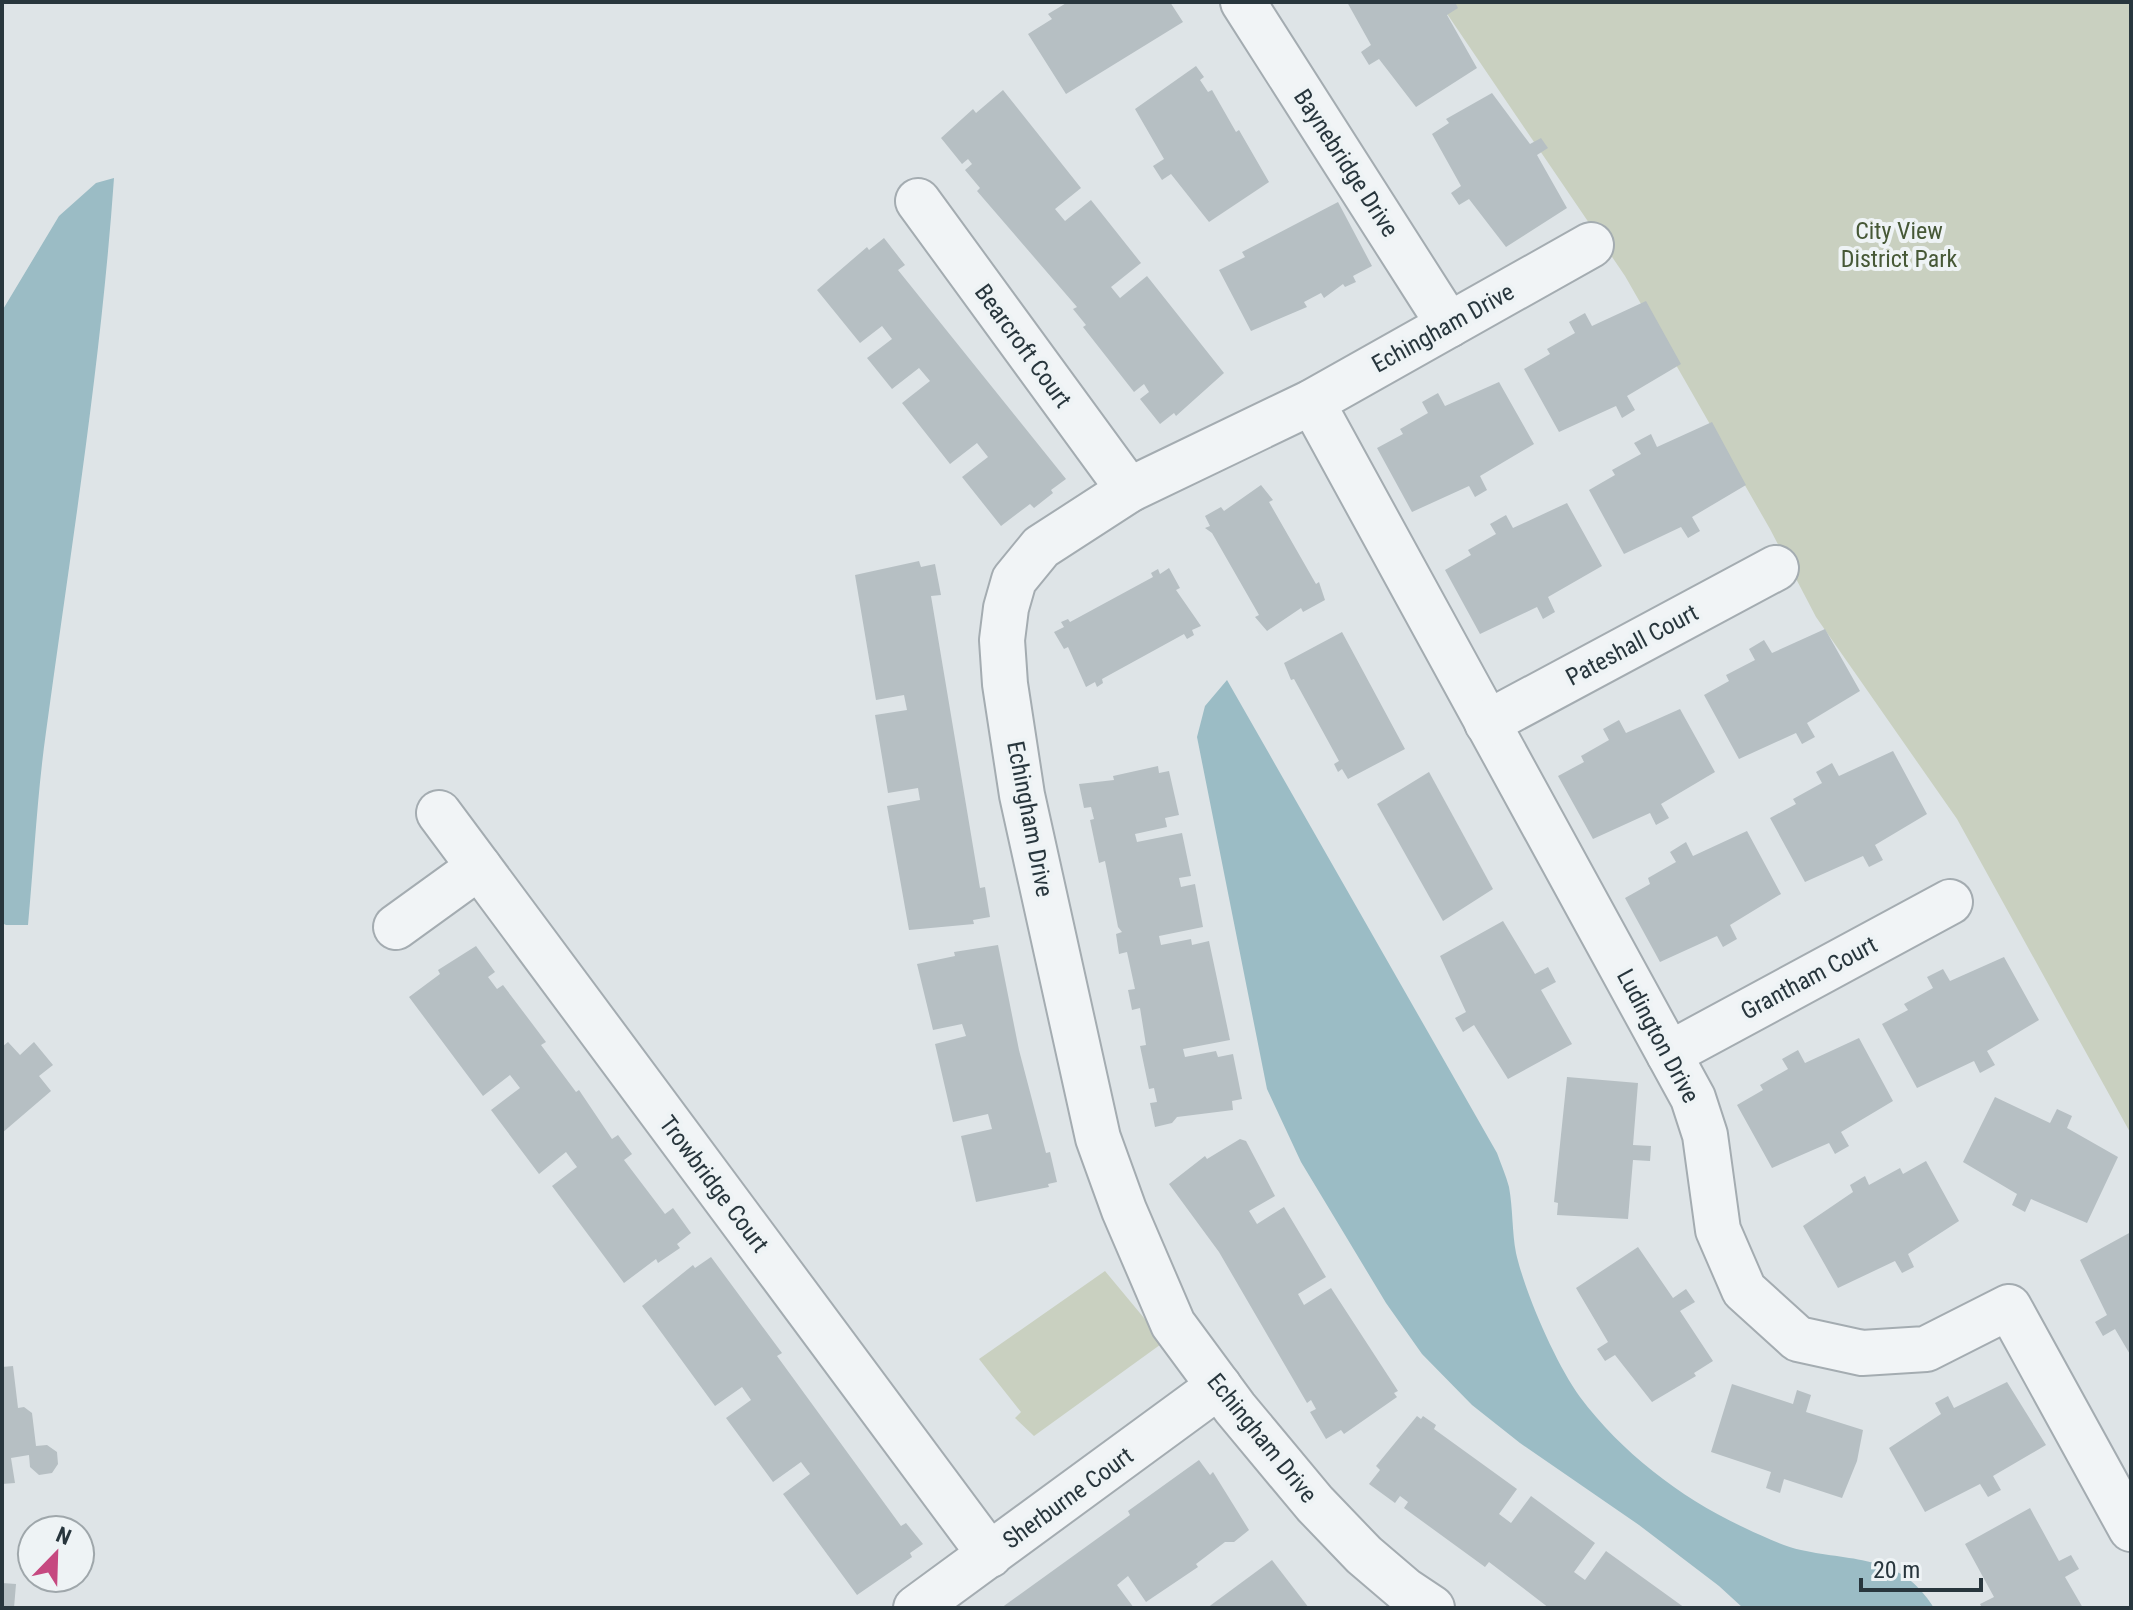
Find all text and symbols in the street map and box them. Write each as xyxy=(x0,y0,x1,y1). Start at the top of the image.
street label: Baynebridge Drive xyxy=(1288,84,1404,242)
park label: City View District Park xyxy=(1841,217,1957,273)
street label: Echingham Drive xyxy=(1367,277,1519,379)
street label: Bearcroft Court xyxy=(969,279,1077,413)
street label: Pateshall Court xyxy=(1561,598,1703,692)
street label: Echingham Drive xyxy=(1001,739,1059,899)
street label: Grantham Court xyxy=(1736,930,1882,1026)
street label: Ludington Drive xyxy=(1611,964,1705,1108)
street label: Trowbridge Court xyxy=(654,1110,774,1258)
street label: Echingham Drive xyxy=(1201,1368,1323,1508)
street label: Sherburne Court xyxy=(997,1441,1139,1555)
north arrow xyxy=(16,1514,96,1594)
text: N xyxy=(53,1522,75,1550)
scale bar xyxy=(1861,1542,1981,1592)
text: 20 m xyxy=(1873,1556,1920,1584)

